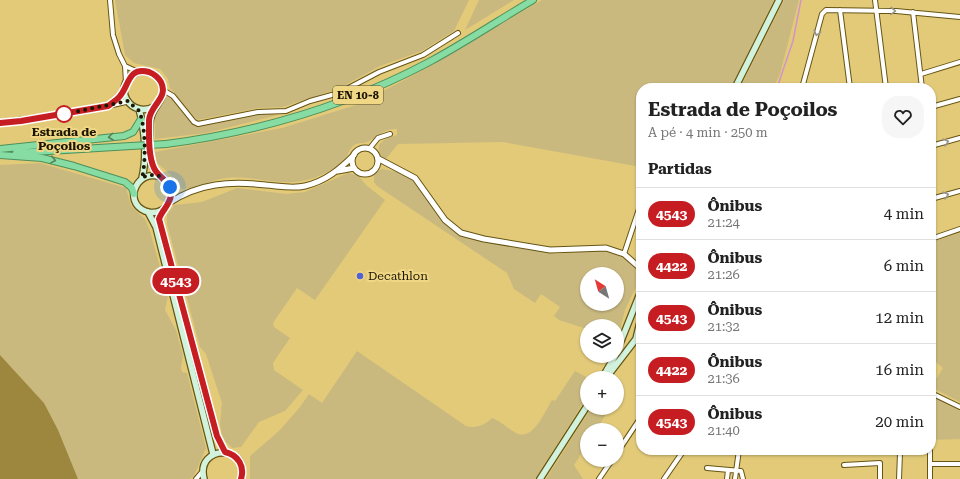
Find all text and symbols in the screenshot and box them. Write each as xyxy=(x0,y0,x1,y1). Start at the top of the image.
one-way arrow xyxy=(890,7,896,15)
one-way arrow xyxy=(813,29,822,36)
road number: EN 10-8 xyxy=(333,86,383,104)
button: heart xyxy=(882,96,924,138)
text: Estrada de Poçoilos xyxy=(648,98,837,121)
marker: Estrada de Poçoilos xyxy=(55,105,73,123)
place label: Estrada de Poçoilos xyxy=(32,125,96,153)
text: A pé · 4 min · 250 m xyxy=(648,125,768,140)
one-way arrow xyxy=(108,132,114,141)
one-way arrow xyxy=(942,138,949,147)
one-way arrow xyxy=(50,156,56,164)
text: Partidas xyxy=(648,160,712,178)
your location xyxy=(160,177,180,197)
one-way arrow xyxy=(942,191,949,200)
text: Ônibus xyxy=(707,197,762,215)
text: 4 min xyxy=(884,205,924,223)
text: 4543 xyxy=(656,206,687,222)
text: 21:24 xyxy=(707,215,740,230)
text: Ônibus xyxy=(707,249,762,267)
text: 6 min xyxy=(884,257,924,275)
text: 4422 xyxy=(656,258,687,274)
north arrow xyxy=(580,267,624,311)
map controls xyxy=(580,267,624,467)
text: 21:26 xyxy=(707,267,740,282)
line badge: 4543 xyxy=(148,268,204,294)
place label: Decathlon xyxy=(368,269,428,283)
marker: Decathlon xyxy=(355,271,365,281)
text: 4543 xyxy=(160,273,192,289)
text: Ônibus xyxy=(707,301,762,319)
text: 12 min xyxy=(875,309,924,327)
text: 4543 xyxy=(656,310,687,326)
button: layers xyxy=(580,319,624,363)
text: 21:32 xyxy=(707,319,740,334)
text: Ônibus xyxy=(707,353,762,371)
text: 16 min xyxy=(875,361,924,379)
text: 4422 xyxy=(656,362,687,378)
button: + xyxy=(580,371,624,415)
text: 21:36 xyxy=(707,371,740,386)
text: Ônibus xyxy=(707,405,762,423)
text: 20 min xyxy=(875,413,924,431)
text: 4543 xyxy=(656,414,687,430)
button: − xyxy=(580,423,624,467)
text: 21:40 xyxy=(707,423,740,438)

